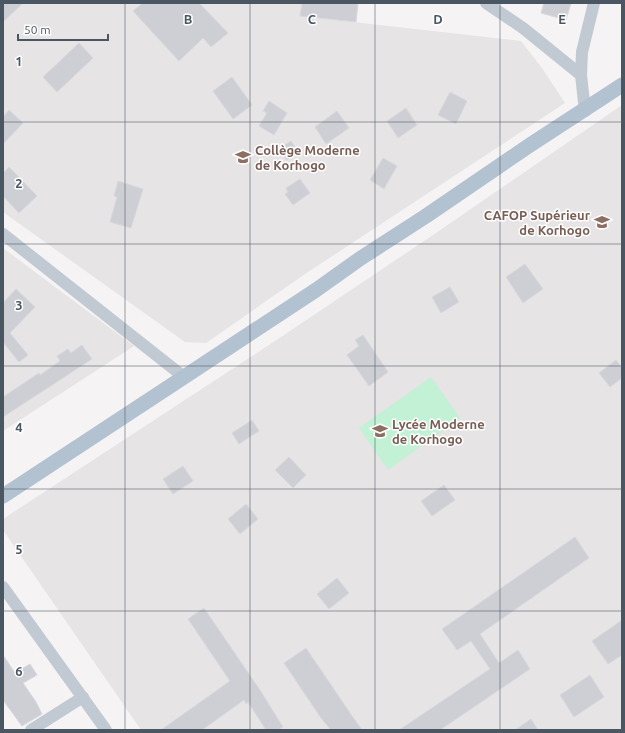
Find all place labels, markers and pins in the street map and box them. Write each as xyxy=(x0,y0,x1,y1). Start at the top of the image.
place label: Collège Moderne de Korhogo xyxy=(255,143,360,172)
school or university icon: Collège Moderne de Korhogo xyxy=(234,148,252,166)
place label: CAFOP Supérieur de Korhogo xyxy=(484,208,591,237)
school or university icon: CAFOP Supérieur de Korhogo xyxy=(593,213,611,231)
place label: Lycée Moderne de Korhogo xyxy=(392,417,485,446)
school or university icon: Lycée Moderne de Korhogo xyxy=(371,422,389,440)

